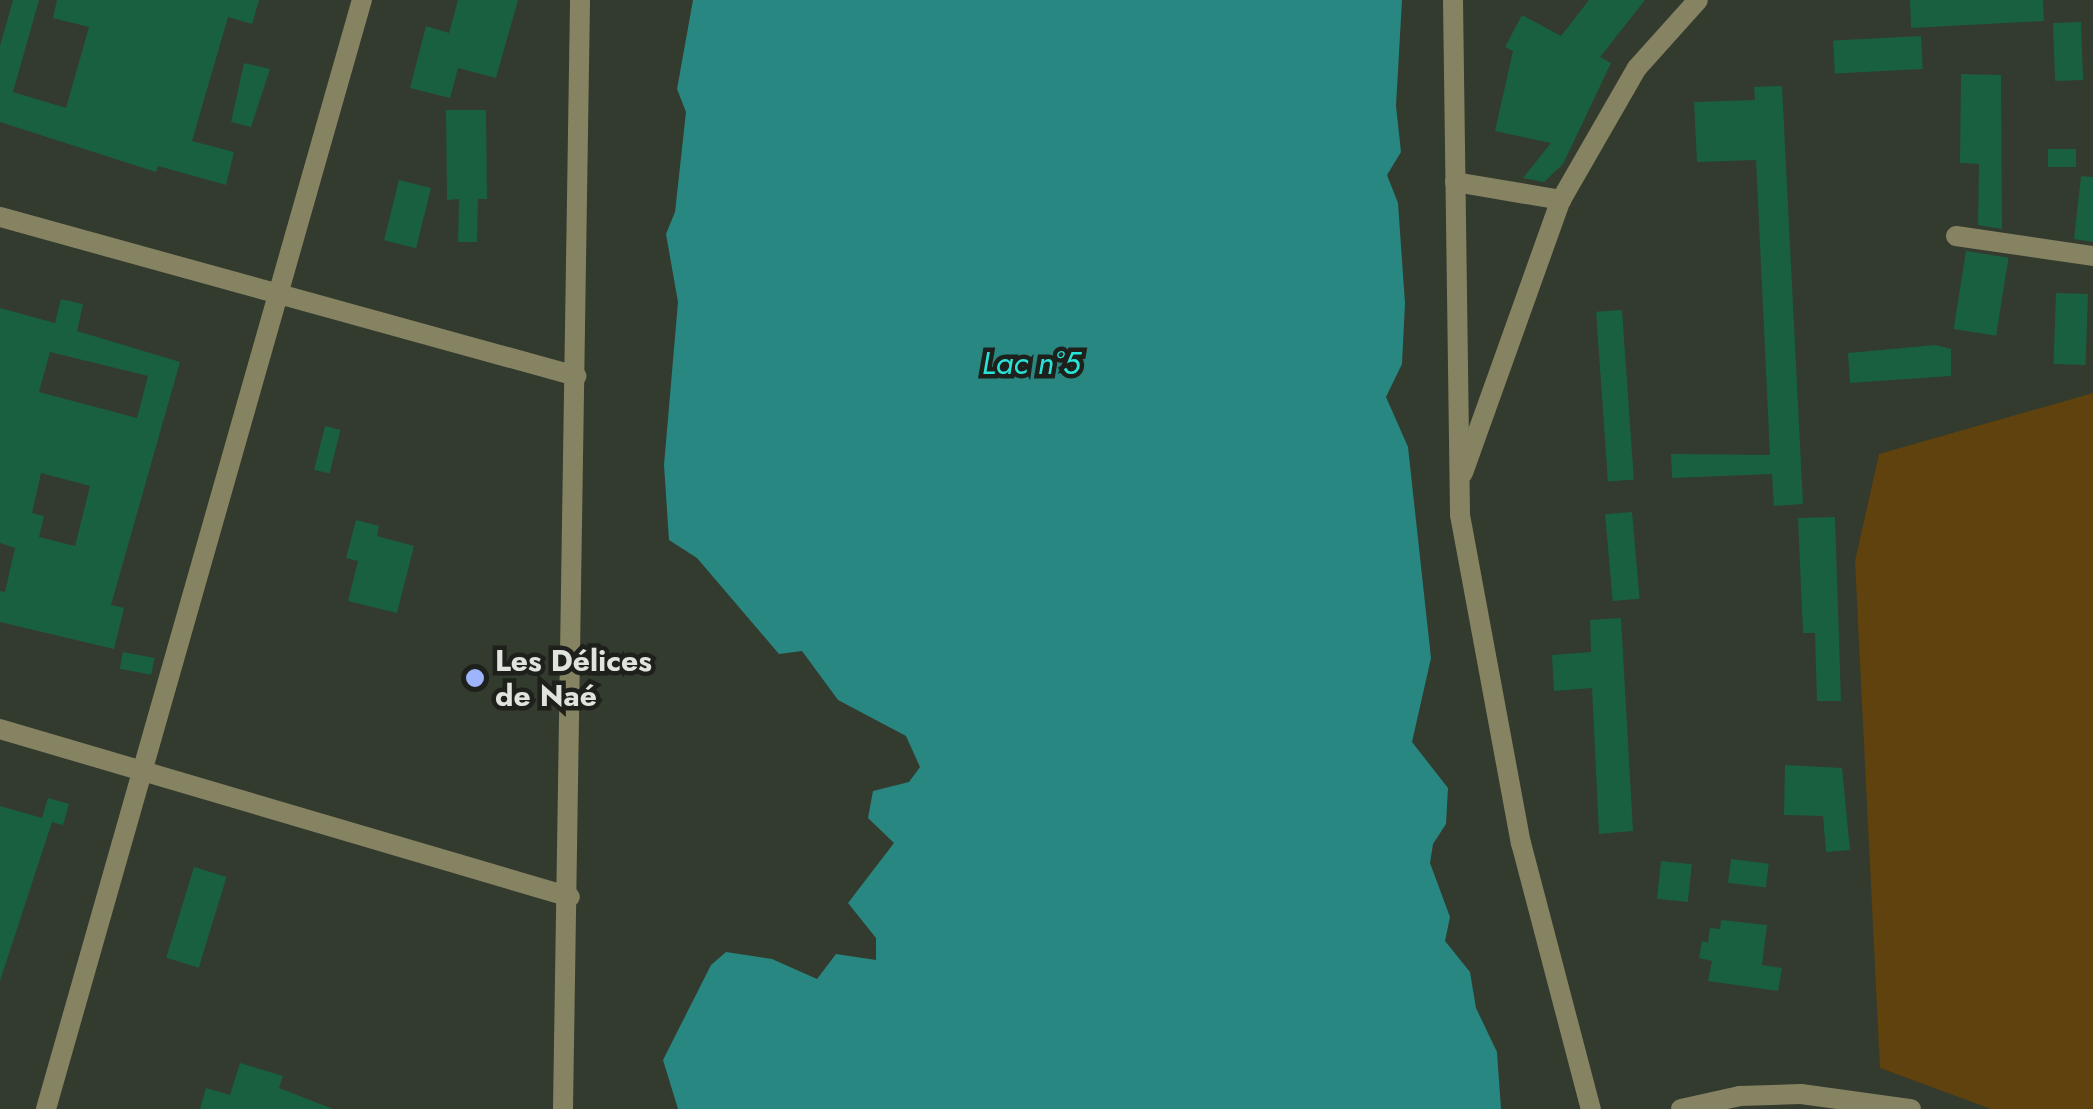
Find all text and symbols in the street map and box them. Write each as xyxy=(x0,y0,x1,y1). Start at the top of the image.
water label: Lac n°5 xyxy=(982,344,1080,382)
place label: Les Délices de Naé xyxy=(495,643,652,714)
marker: Les Délices de Naé xyxy=(464,667,486,689)

